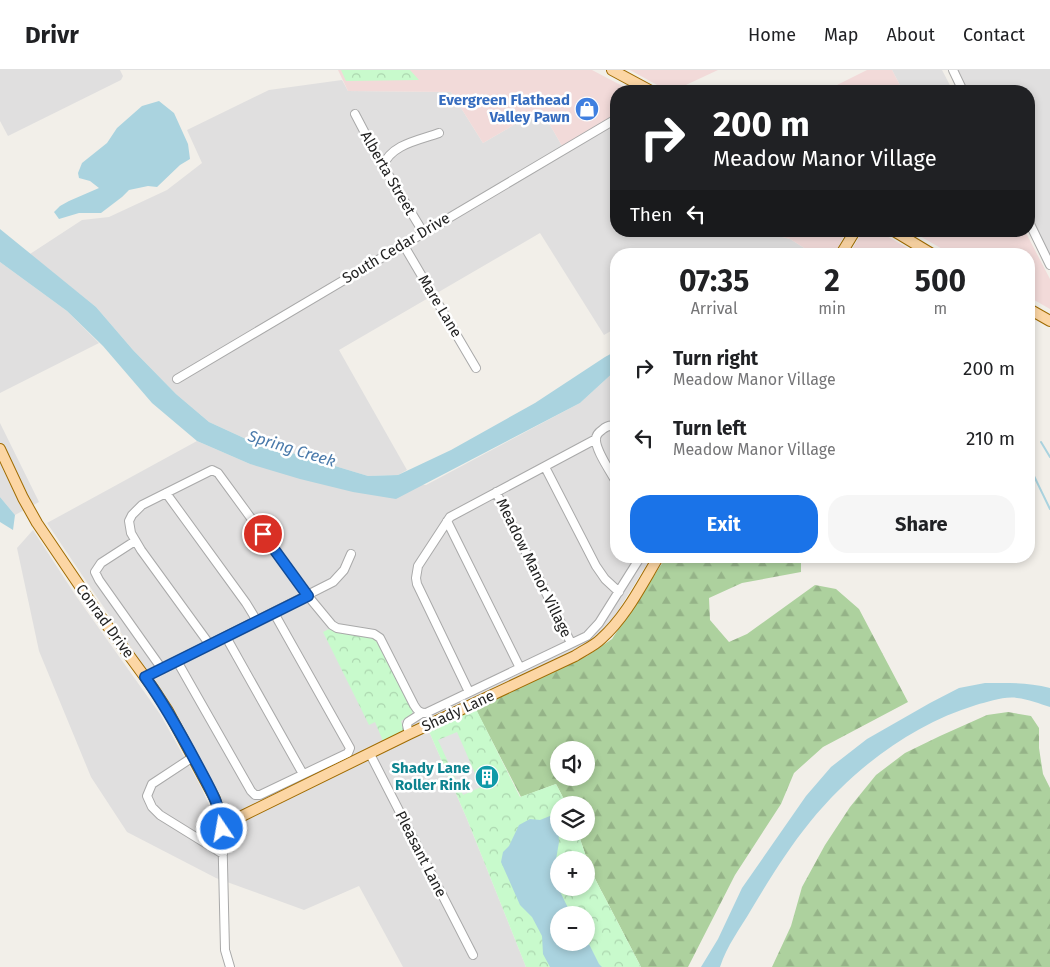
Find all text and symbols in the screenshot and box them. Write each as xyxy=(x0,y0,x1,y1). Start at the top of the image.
text: Drivr xyxy=(25,21,79,49)
text: Home xyxy=(748,24,796,46)
text: Map xyxy=(824,24,858,46)
text: About xyxy=(886,24,935,46)
text: Contact xyxy=(963,24,1025,46)
place label: Evergreen Flathead Valley Pawn xyxy=(439,91,570,126)
shop icon: Evergreen Flathead Valley Pawn xyxy=(574,96,600,122)
text: 200 m xyxy=(713,103,810,145)
icon: right xyxy=(630,105,695,170)
street label: Alberta Street xyxy=(357,128,420,219)
text: Meadow Manor Village xyxy=(713,145,937,172)
icon: left xyxy=(682,200,710,228)
text: Then xyxy=(630,203,672,226)
street label: South Cedar Drive xyxy=(339,209,453,287)
text: 07:35 xyxy=(679,263,749,299)
text: 2 xyxy=(824,263,840,299)
text: 500 xyxy=(915,263,966,299)
street label: Mare Lane xyxy=(414,271,466,341)
text: Arrival xyxy=(691,299,738,318)
text: min xyxy=(818,299,846,318)
text: m xyxy=(934,299,947,318)
text: Turn right xyxy=(673,347,758,370)
icon: right xyxy=(630,354,658,382)
text: 200 m xyxy=(963,357,1015,380)
text: Meadow Manor Village xyxy=(673,370,836,389)
text: Turn left xyxy=(673,417,747,440)
icon: left xyxy=(630,424,658,452)
water label: Spring Creek xyxy=(245,426,338,471)
text: 210 m xyxy=(966,427,1015,450)
text: Meadow Manor Village xyxy=(673,440,836,459)
button: Exit xyxy=(630,495,818,553)
button: Share xyxy=(828,495,1015,553)
street label: Meadow Manor Village xyxy=(492,496,576,640)
pin xyxy=(242,513,284,555)
icon: arrive xyxy=(249,520,277,548)
street label: Conrad Drive xyxy=(72,580,138,662)
street label: Shady Lane xyxy=(419,686,497,736)
map controls xyxy=(550,741,595,951)
button: sound xyxy=(550,741,595,786)
place label: Shady Lane Roller Rink xyxy=(392,759,471,794)
building icon: Shady Lane Roller Rink xyxy=(474,764,500,790)
button: layers xyxy=(550,796,595,841)
position arrow xyxy=(195,802,247,854)
street label: Pleasant Lane xyxy=(392,808,450,900)
button: + xyxy=(550,851,595,896)
button: − xyxy=(550,906,595,951)

